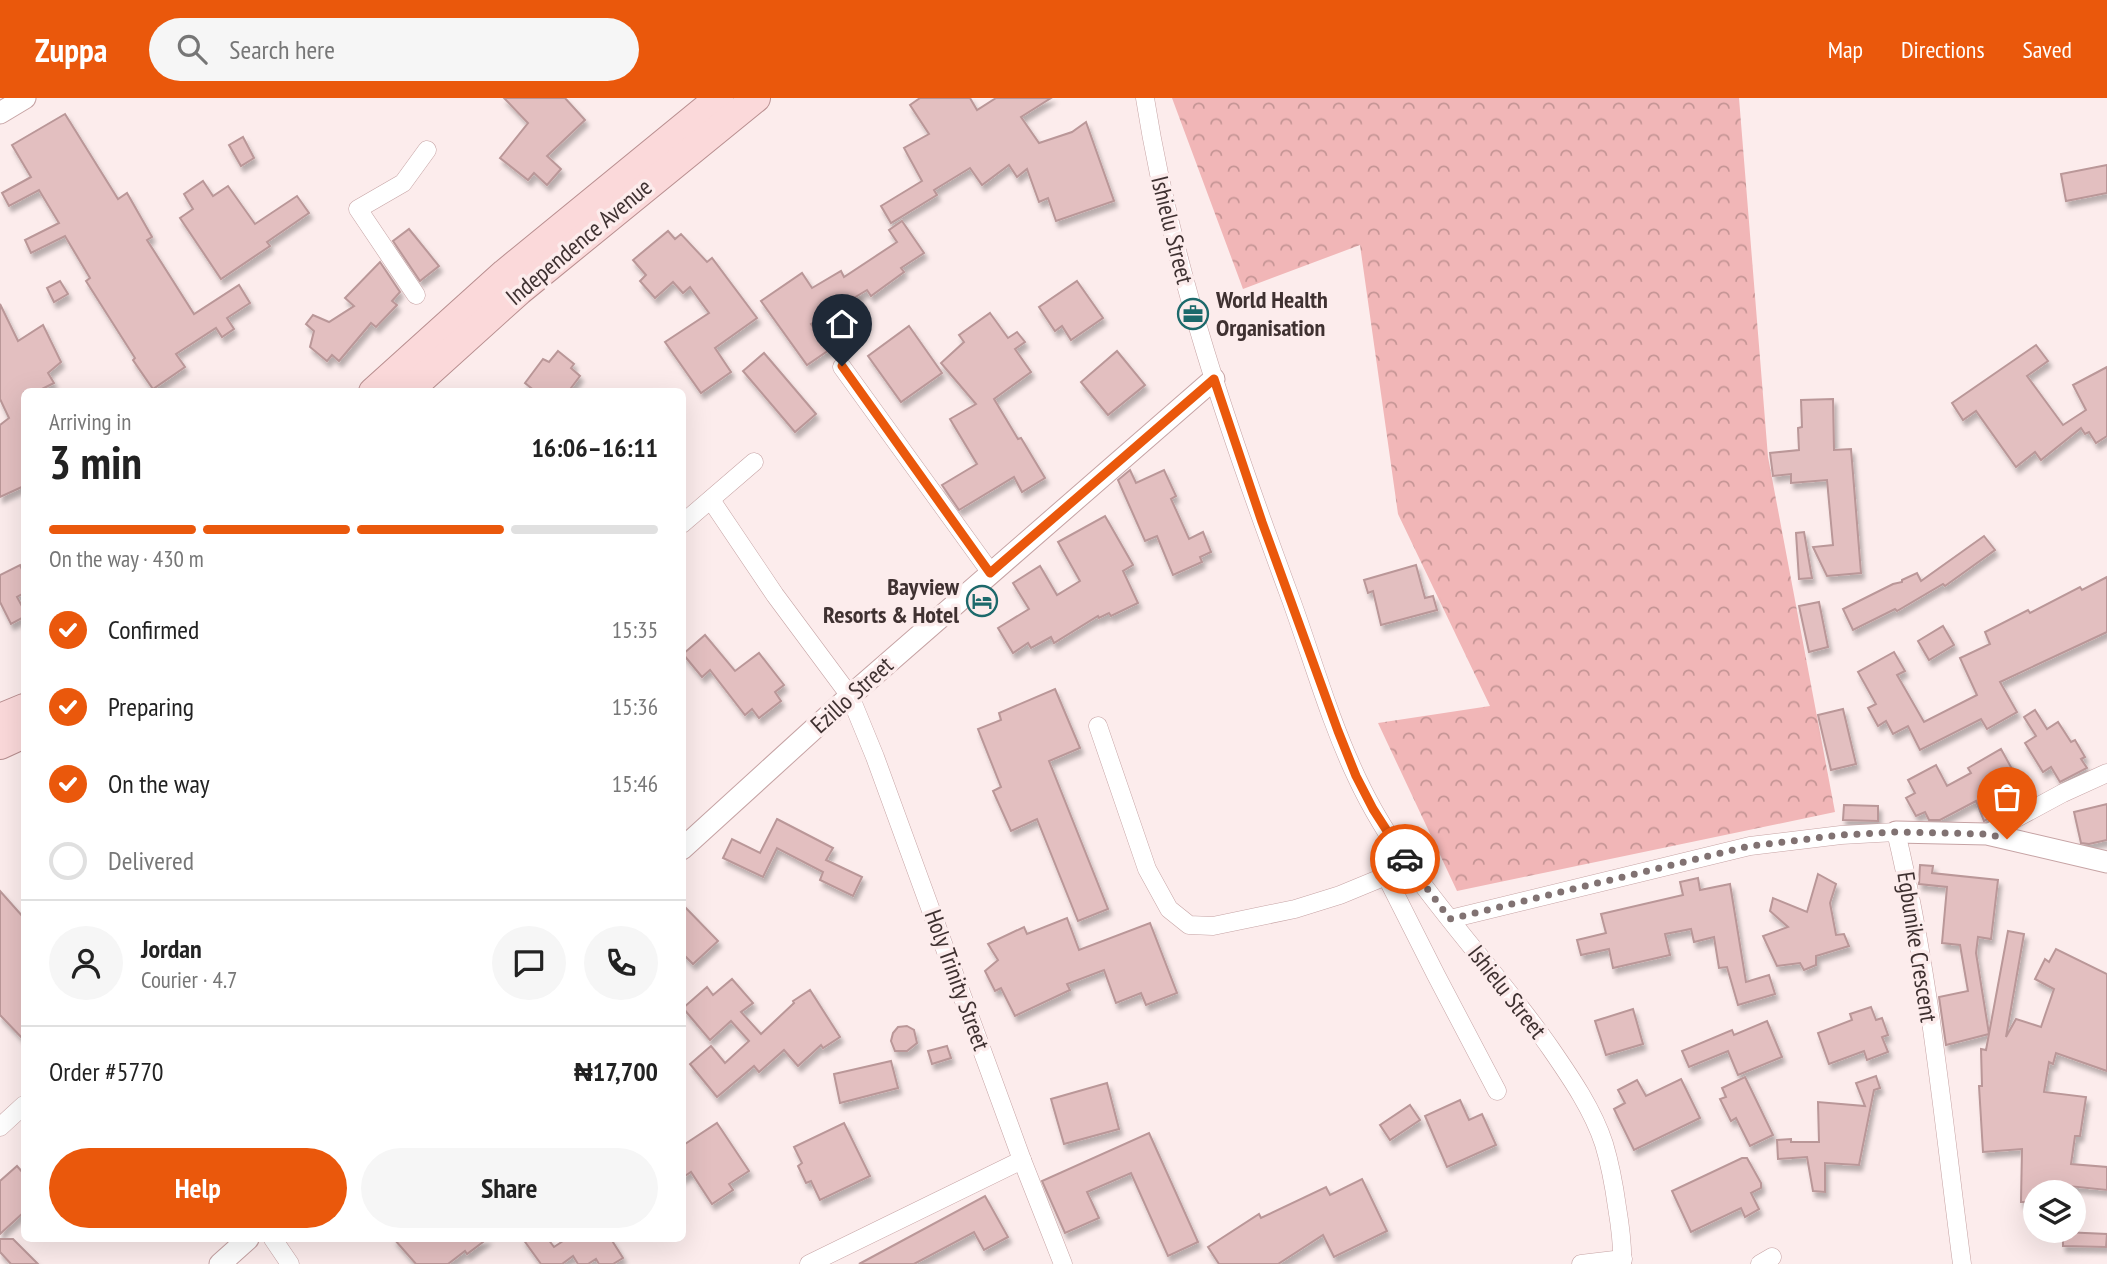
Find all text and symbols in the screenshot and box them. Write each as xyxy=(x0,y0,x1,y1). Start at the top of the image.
search box xyxy=(149,18,639,81)
text: Zuppa xyxy=(35,28,107,71)
icon: search xyxy=(173,30,211,68)
text: Search here xyxy=(229,33,335,66)
text: Map xyxy=(1828,34,1863,65)
text: Directions xyxy=(1901,34,1985,65)
text: Saved xyxy=(2023,34,2072,65)
street label: Independence Avenue xyxy=(499,171,658,312)
street label: Ishielu Street xyxy=(1144,173,1201,287)
place label: World Health Organisation xyxy=(1215,284,1328,343)
pin xyxy=(812,294,872,366)
office icon: World Health Organisation xyxy=(1176,297,1210,331)
icon: home xyxy=(823,305,861,343)
text: Arriving in xyxy=(49,407,131,436)
text: 16:06–16:11 xyxy=(531,431,658,464)
text: 3 min xyxy=(49,432,142,492)
text: On the way · 430 m xyxy=(49,544,204,573)
place label: Bayview Resorts & Hotel xyxy=(823,571,960,630)
hotel icon: Bayview Resorts & Hotel xyxy=(965,584,999,618)
icon: check xyxy=(49,611,87,649)
text: Confirmed xyxy=(108,613,199,646)
text: 15:35 xyxy=(612,615,658,644)
street label: Ezillo Street xyxy=(804,649,900,740)
icon: check xyxy=(49,688,87,726)
text: Preparing xyxy=(108,690,194,723)
text: 15:36 xyxy=(612,692,658,721)
icon: check xyxy=(49,765,87,803)
text: On the way xyxy=(108,767,210,800)
pin xyxy=(1977,767,2037,839)
text: 15:46 xyxy=(612,769,658,798)
icon: bag xyxy=(1988,778,2026,816)
courier xyxy=(1370,824,1440,894)
icon: car xyxy=(1386,840,1424,878)
text: Delivered xyxy=(108,844,194,877)
street label: Egbunike Crescent xyxy=(1890,870,1945,1025)
street label: Holy Trinity Street xyxy=(918,905,997,1055)
button: person xyxy=(49,926,123,1000)
button: chat xyxy=(492,926,566,1000)
button: phone xyxy=(584,926,658,1000)
text: Jordan xyxy=(141,932,202,965)
street label: Ishielu Street xyxy=(1461,939,1554,1045)
text: Courier · 4.7 xyxy=(141,965,237,994)
text: Order #5770 xyxy=(49,1055,164,1088)
text: ₦17,700 xyxy=(574,1055,658,1088)
button: Help xyxy=(49,1148,347,1228)
button: Share xyxy=(361,1148,658,1228)
map controls xyxy=(2023,1180,2086,1243)
button: layers xyxy=(2023,1180,2086,1243)

